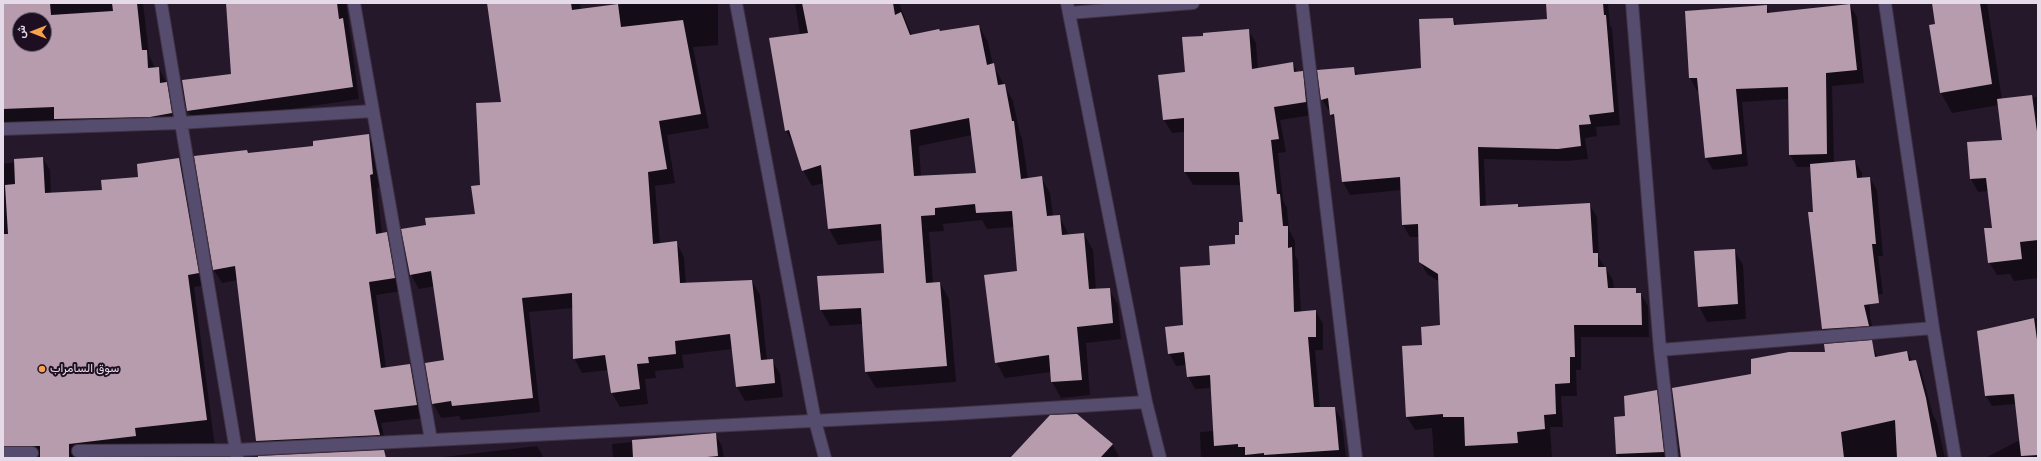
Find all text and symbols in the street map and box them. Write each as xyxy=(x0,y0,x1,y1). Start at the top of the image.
north arrow xyxy=(12,12,52,52)
text: ش xyxy=(13,25,28,39)
place label: سوق السامراب xyxy=(50,362,119,376)
marker: سوق السامراب xyxy=(37,364,47,374)

